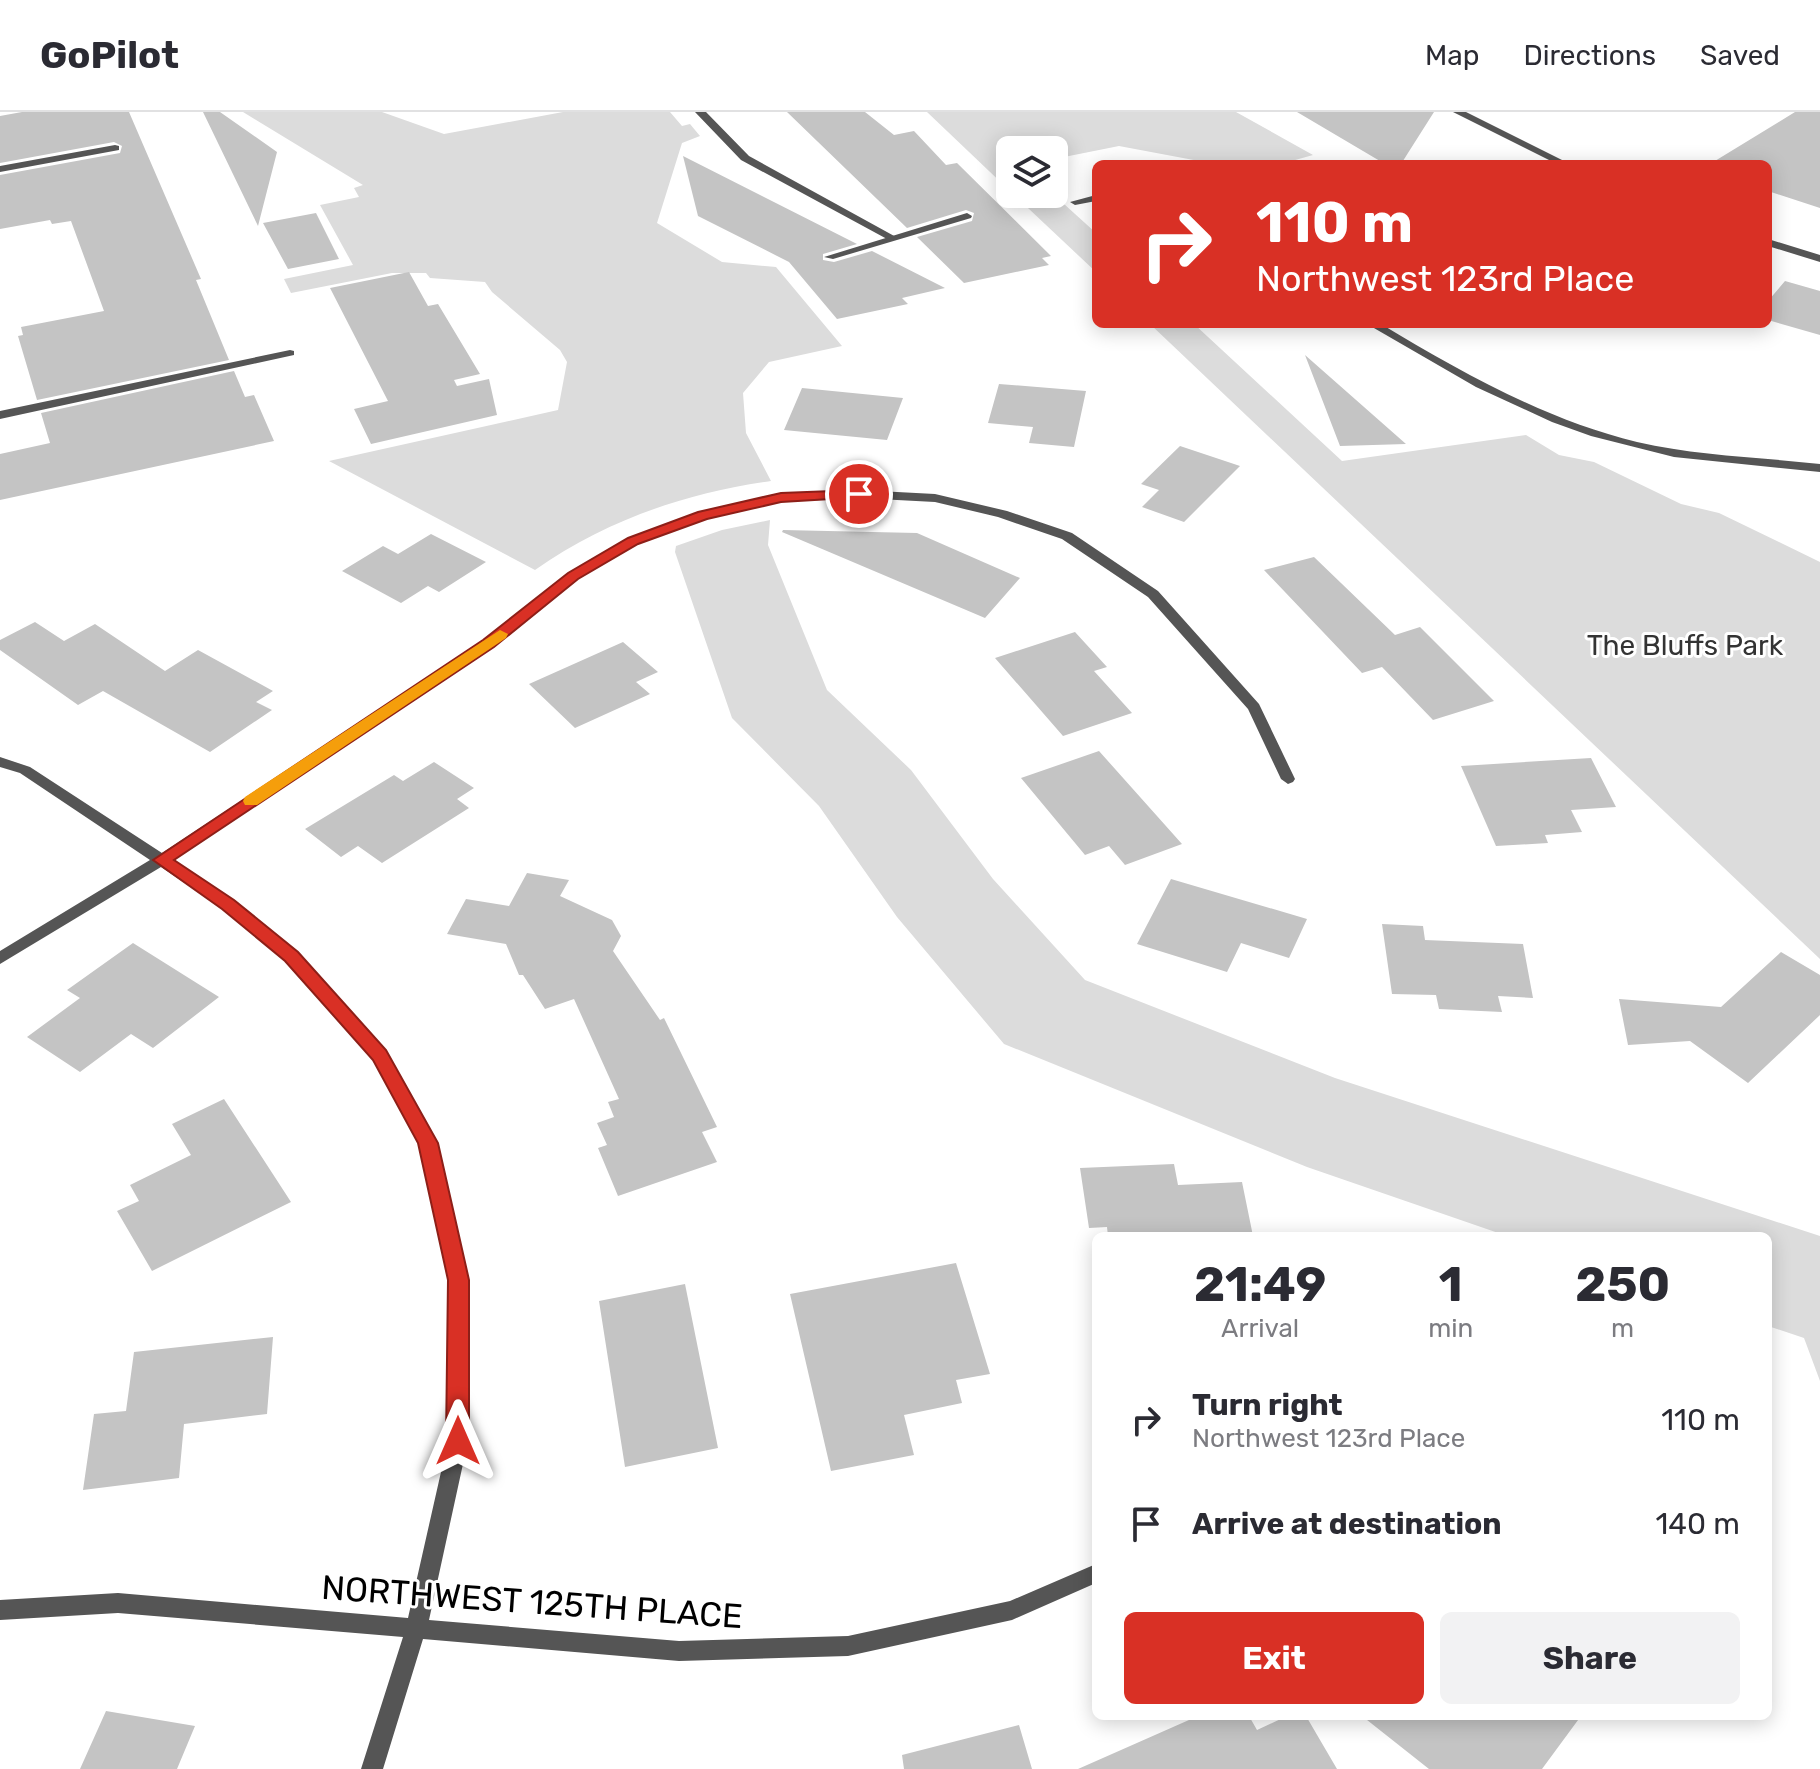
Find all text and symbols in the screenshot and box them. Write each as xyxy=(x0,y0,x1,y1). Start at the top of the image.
text: GoPilot xyxy=(40,32,179,78)
text: Map xyxy=(1425,39,1479,72)
text: Directions xyxy=(1523,39,1656,72)
text: Saved xyxy=(1700,39,1780,72)
map controls xyxy=(996,136,1068,208)
button: layers xyxy=(996,136,1068,208)
text: 110 m xyxy=(1256,190,1413,256)
icon: right xyxy=(1124,192,1228,296)
text: Northwest 123rd Place xyxy=(1256,257,1634,300)
pin xyxy=(825,460,893,528)
icon: arrive xyxy=(837,472,881,516)
park label: The Bluffs Park xyxy=(1587,629,1784,662)
text: 21:49 xyxy=(1194,1256,1326,1313)
text: 1 xyxy=(1439,1256,1463,1313)
text: 250 xyxy=(1575,1256,1670,1313)
text: Arrival xyxy=(1221,1313,1299,1344)
text: min xyxy=(1428,1313,1473,1344)
text: m xyxy=(1611,1313,1634,1344)
text: Turn right xyxy=(1192,1387,1343,1423)
icon: right xyxy=(1124,1398,1168,1442)
position arrow xyxy=(416,1399,500,1483)
text: 110 m xyxy=(1661,1402,1740,1438)
text: Northwest 123rd Place xyxy=(1192,1423,1465,1454)
icon: arrive xyxy=(1124,1502,1168,1546)
text: Arrive at destination xyxy=(1192,1506,1502,1542)
text: 140 m xyxy=(1655,1506,1740,1542)
street label: NORTHWEST 125TH PLACE xyxy=(320,1567,744,1637)
button: Exit xyxy=(1124,1612,1424,1704)
button: Share xyxy=(1440,1612,1740,1704)

